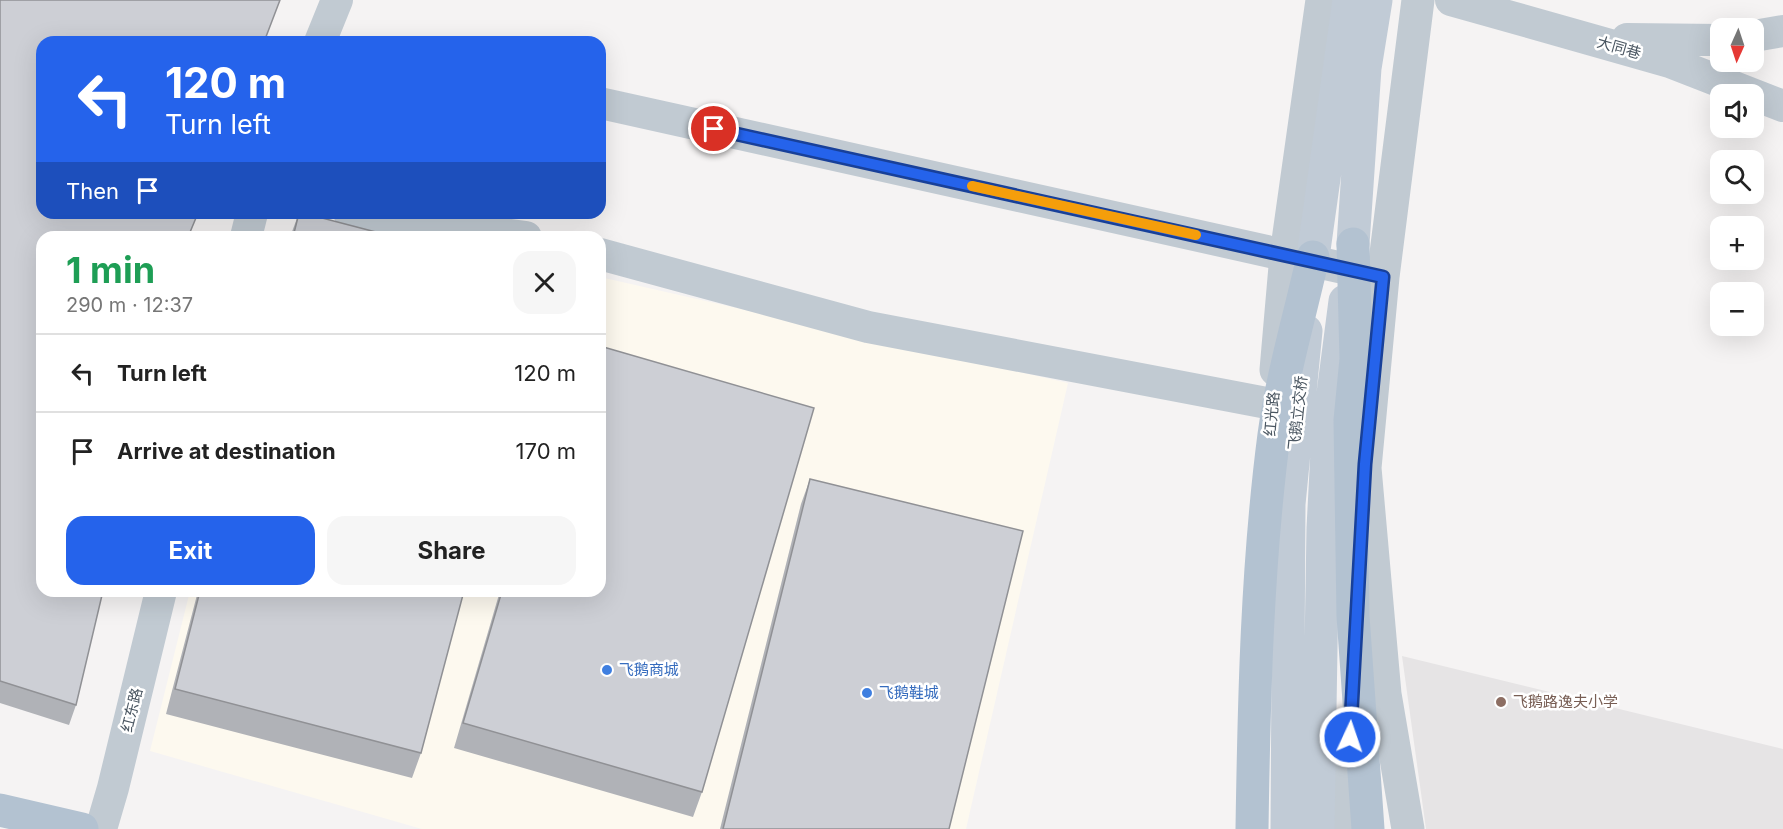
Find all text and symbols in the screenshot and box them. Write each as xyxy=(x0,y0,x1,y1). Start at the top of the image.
north arrow xyxy=(1710,18,1764,72)
map controls xyxy=(1710,18,1764,336)
street label: 大同巷 xyxy=(1595,32,1643,63)
text: 120 m xyxy=(165,57,286,108)
icon: left xyxy=(66,60,144,138)
button: sound xyxy=(1710,84,1764,138)
pin xyxy=(688,103,739,154)
text: Turn left xyxy=(165,108,271,141)
icon: arrive xyxy=(697,112,730,145)
button: search xyxy=(1710,150,1764,204)
icon: arrive xyxy=(131,174,164,207)
text: Then xyxy=(66,178,119,204)
button: + xyxy=(1710,216,1764,270)
text: 1 min xyxy=(66,248,155,292)
button: close xyxy=(513,251,576,314)
button: − xyxy=(1710,282,1764,336)
text: 290 m · 12:37 xyxy=(66,293,193,317)
icon: left xyxy=(66,357,99,390)
text: Turn left xyxy=(117,360,207,386)
text: 120 m xyxy=(514,360,576,386)
street label: 飞鹅立交桥 xyxy=(1284,375,1311,451)
street label: 红光路 xyxy=(1260,391,1283,437)
icon: arrive xyxy=(66,435,99,468)
text: Arrive at destination xyxy=(117,438,336,464)
text: 170 m xyxy=(516,438,576,464)
button: Exit xyxy=(66,516,315,585)
button: Share xyxy=(327,516,576,585)
place label: 飞鹅商城 xyxy=(619,660,679,679)
marker: 飞鹅商城 xyxy=(600,663,614,677)
place label: 飞鹅鞋城 xyxy=(879,683,939,702)
street label: 红东路 xyxy=(117,686,146,734)
marker: 飞鹅鞋城 xyxy=(860,686,874,700)
place label: 飞鹅路逸夫小学 xyxy=(1513,692,1618,711)
marker: 飞鹅路逸夫小学 xyxy=(1494,695,1508,709)
position arrow xyxy=(1318,705,1382,769)

